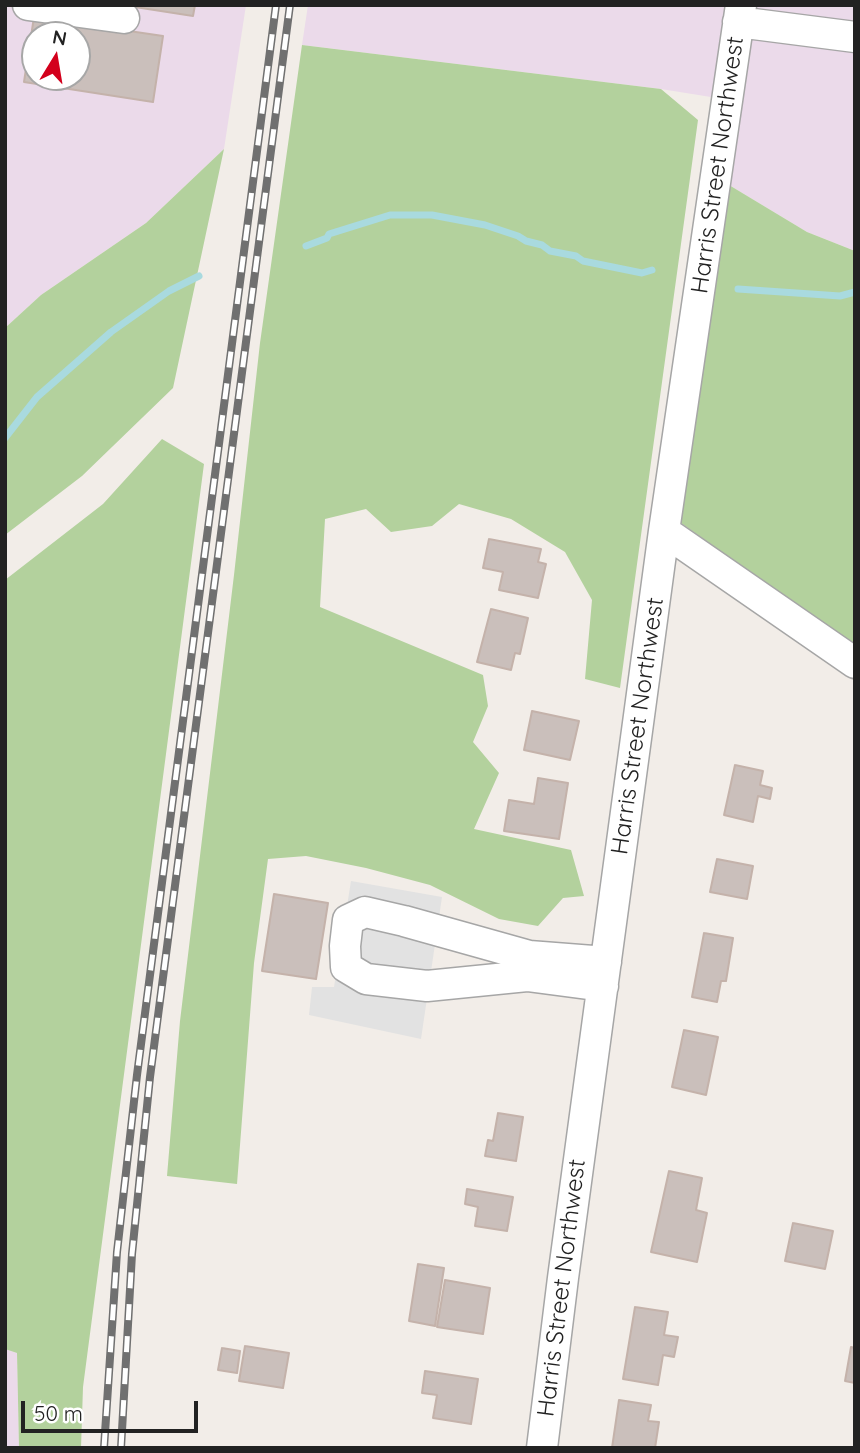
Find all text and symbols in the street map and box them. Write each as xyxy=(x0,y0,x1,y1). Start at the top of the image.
north arrow xyxy=(21,21,91,91)
text: N xyxy=(50,24,69,50)
street label: Harris Street Northwest xyxy=(686,35,750,295)
street label: Harris Street Northwest xyxy=(606,596,670,856)
street label: Harris Street Northwest xyxy=(532,1158,592,1418)
scale bar xyxy=(24,1386,201,1430)
text: 50 m xyxy=(34,1400,83,1426)

